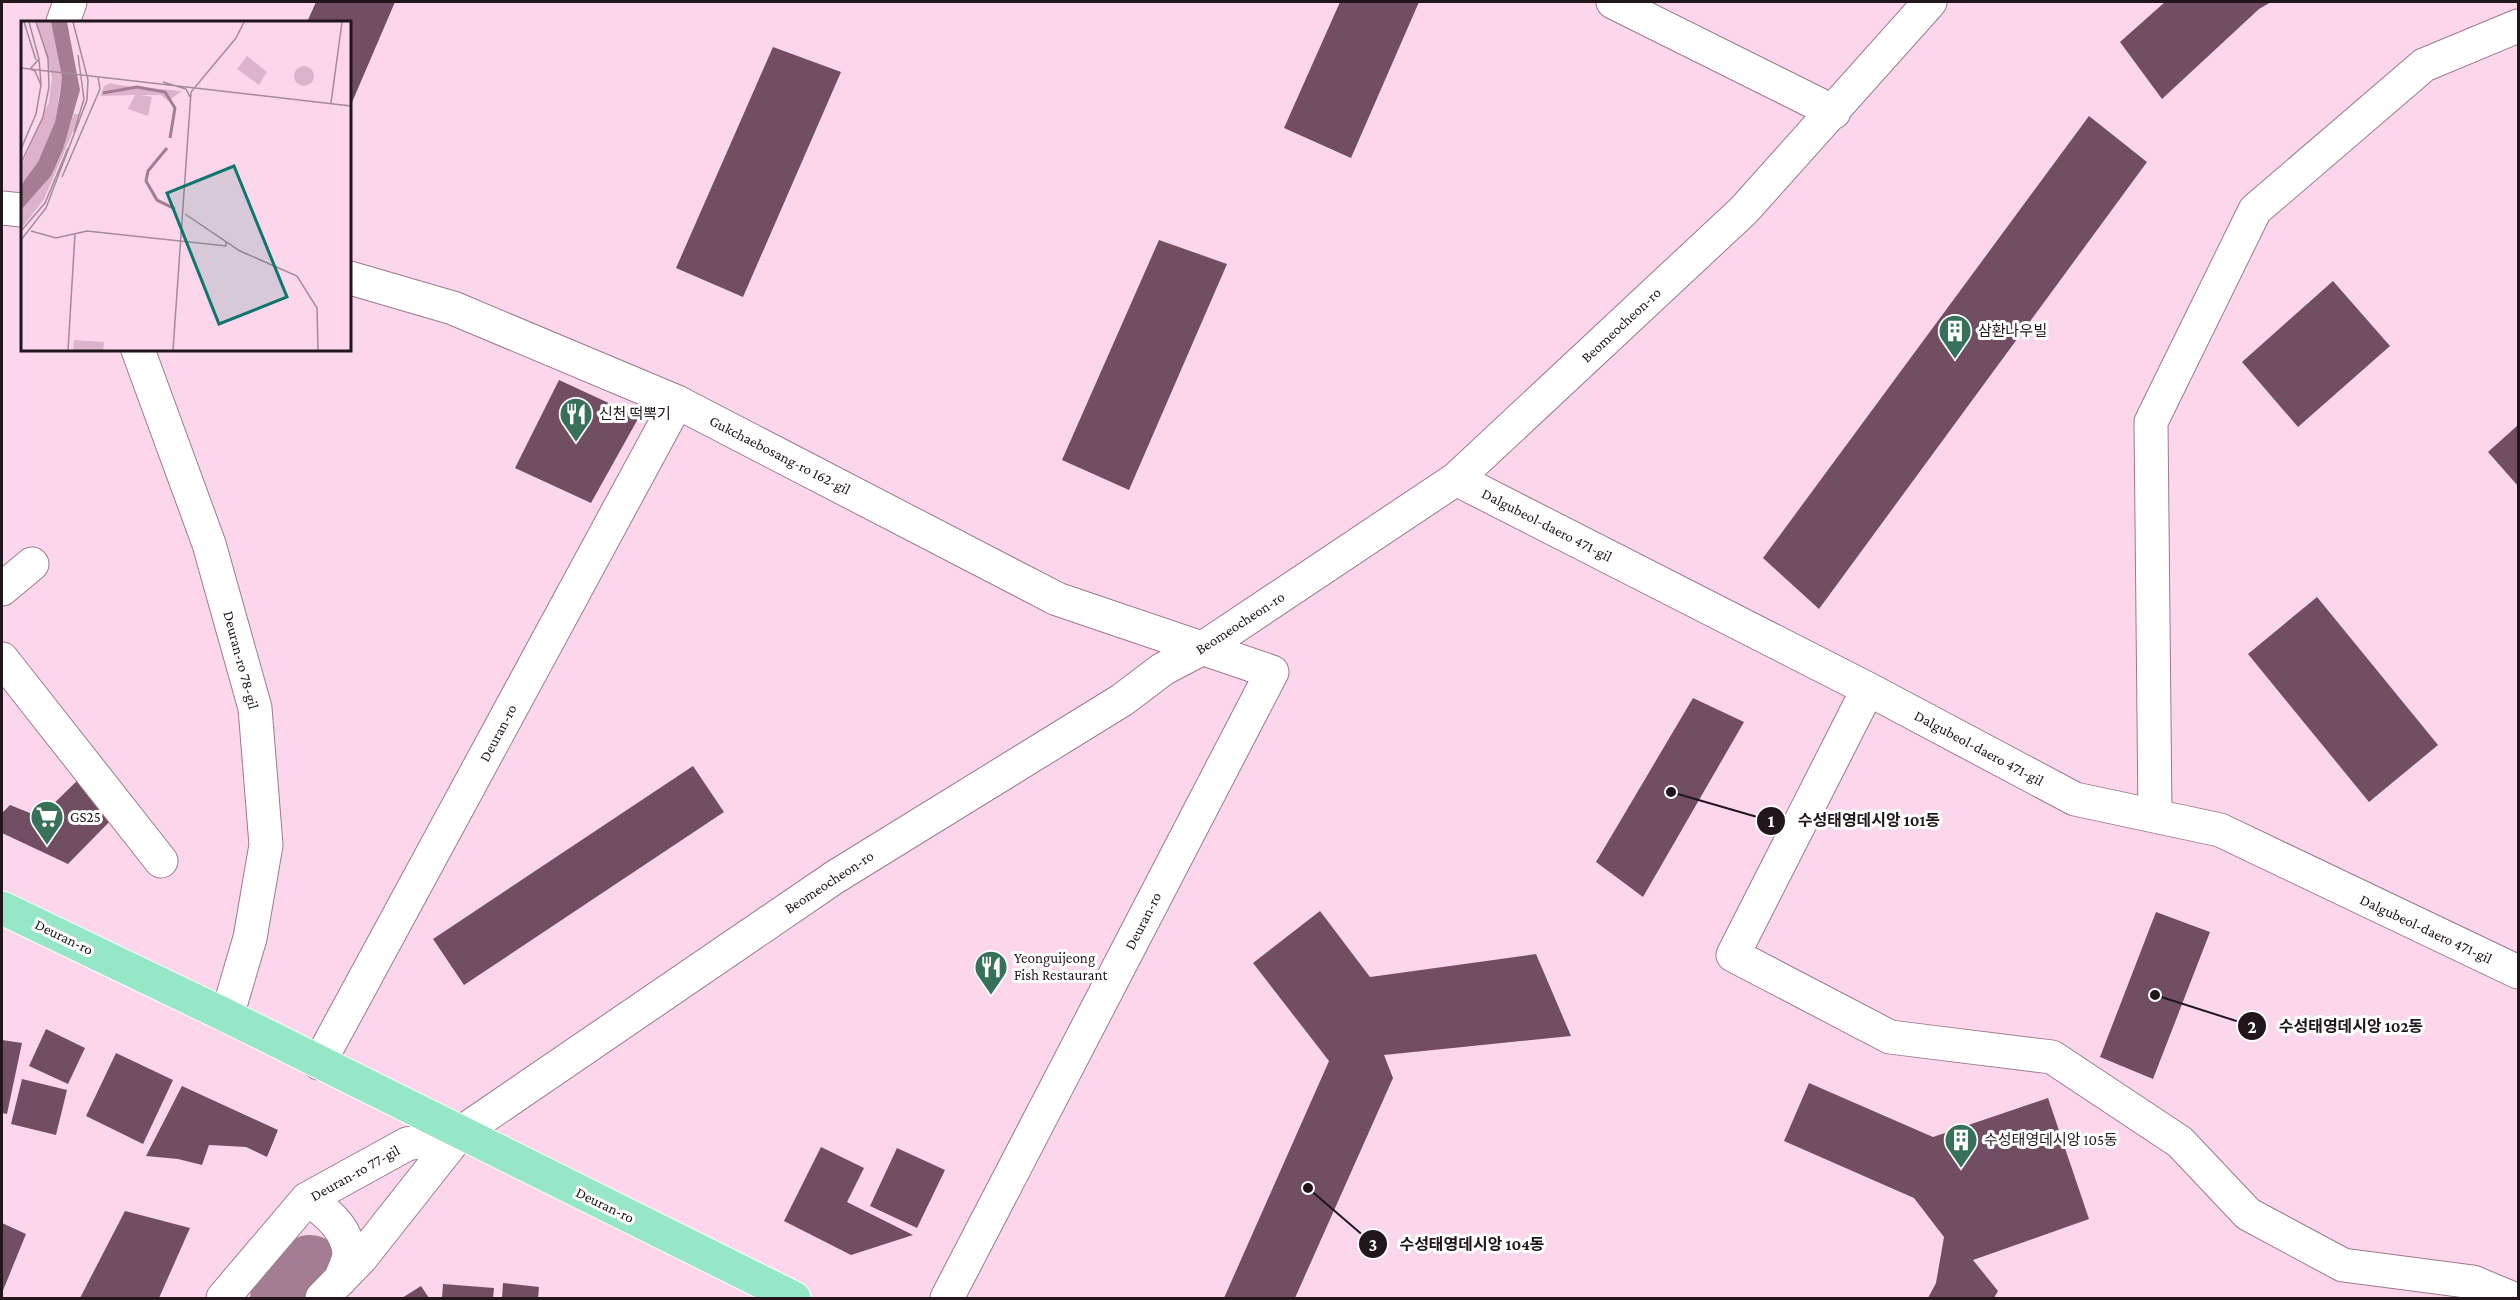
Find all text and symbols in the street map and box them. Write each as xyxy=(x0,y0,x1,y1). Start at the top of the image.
inset map xyxy=(21,21,351,351)
street label: Beomeocheon-ro xyxy=(1578,284,1664,366)
building icon: 삼환나우빌 xyxy=(1937,313,1973,360)
place label: 삼환나우빌 xyxy=(1978,322,2047,339)
restaurant icon: 신천 떡뽁기 xyxy=(558,396,594,443)
place label: 신천 떡뽁기 xyxy=(599,405,671,422)
street label: Gukchaebosang-ro 162-gil xyxy=(706,412,853,498)
street label: Dalgubeol-daero 471-gil xyxy=(1479,485,1615,566)
street label: Beomeocheon-ro xyxy=(1193,588,1287,658)
street label: Deuran-ro 78-gil xyxy=(219,609,262,711)
street label: Deuran-ro xyxy=(476,702,520,764)
street label: Dalgubeol-daero 471-gil xyxy=(1911,707,2046,790)
supermarket icon: GS25 xyxy=(29,799,65,846)
callout: 수성태영데시앙 101동 xyxy=(1756,804,1953,838)
place label: GS25 xyxy=(70,809,101,825)
text: 1 xyxy=(1768,811,1775,831)
text: 수성태영데시앙 101동 xyxy=(1798,812,1940,829)
street label: Beomeocheon-ro xyxy=(782,847,876,917)
street label: Deuran-ro xyxy=(1122,890,1164,952)
street label: Dalgubeol-daero 471-gil xyxy=(2357,891,2495,968)
street label: Deuran-ro xyxy=(32,916,96,958)
restaurant icon: Yeonguijeong Fish Restaurant xyxy=(973,949,1009,996)
place label: Yeonguijeong Fish Restaurant xyxy=(1014,950,1108,983)
callout: 수성태영데시앙 102동 xyxy=(2237,1009,2435,1043)
text: 2 xyxy=(2247,1017,2257,1037)
text: 수성태영데시앙 102동 xyxy=(2279,1018,2423,1035)
building icon: 수성태영데시앙 105동 xyxy=(1943,1122,1979,1169)
place label: 수성태영데시앙 105동 xyxy=(1984,1132,2118,1148)
street label: Deuran-ro 77-gil xyxy=(308,1142,403,1205)
street label: Deuran-ro xyxy=(573,1184,637,1226)
callout: 수성태영데시앙 104동 xyxy=(1358,1227,1557,1261)
text: 3 xyxy=(1369,1235,1377,1255)
text: 수성태영데시앙 104동 xyxy=(1399,1236,1545,1253)

